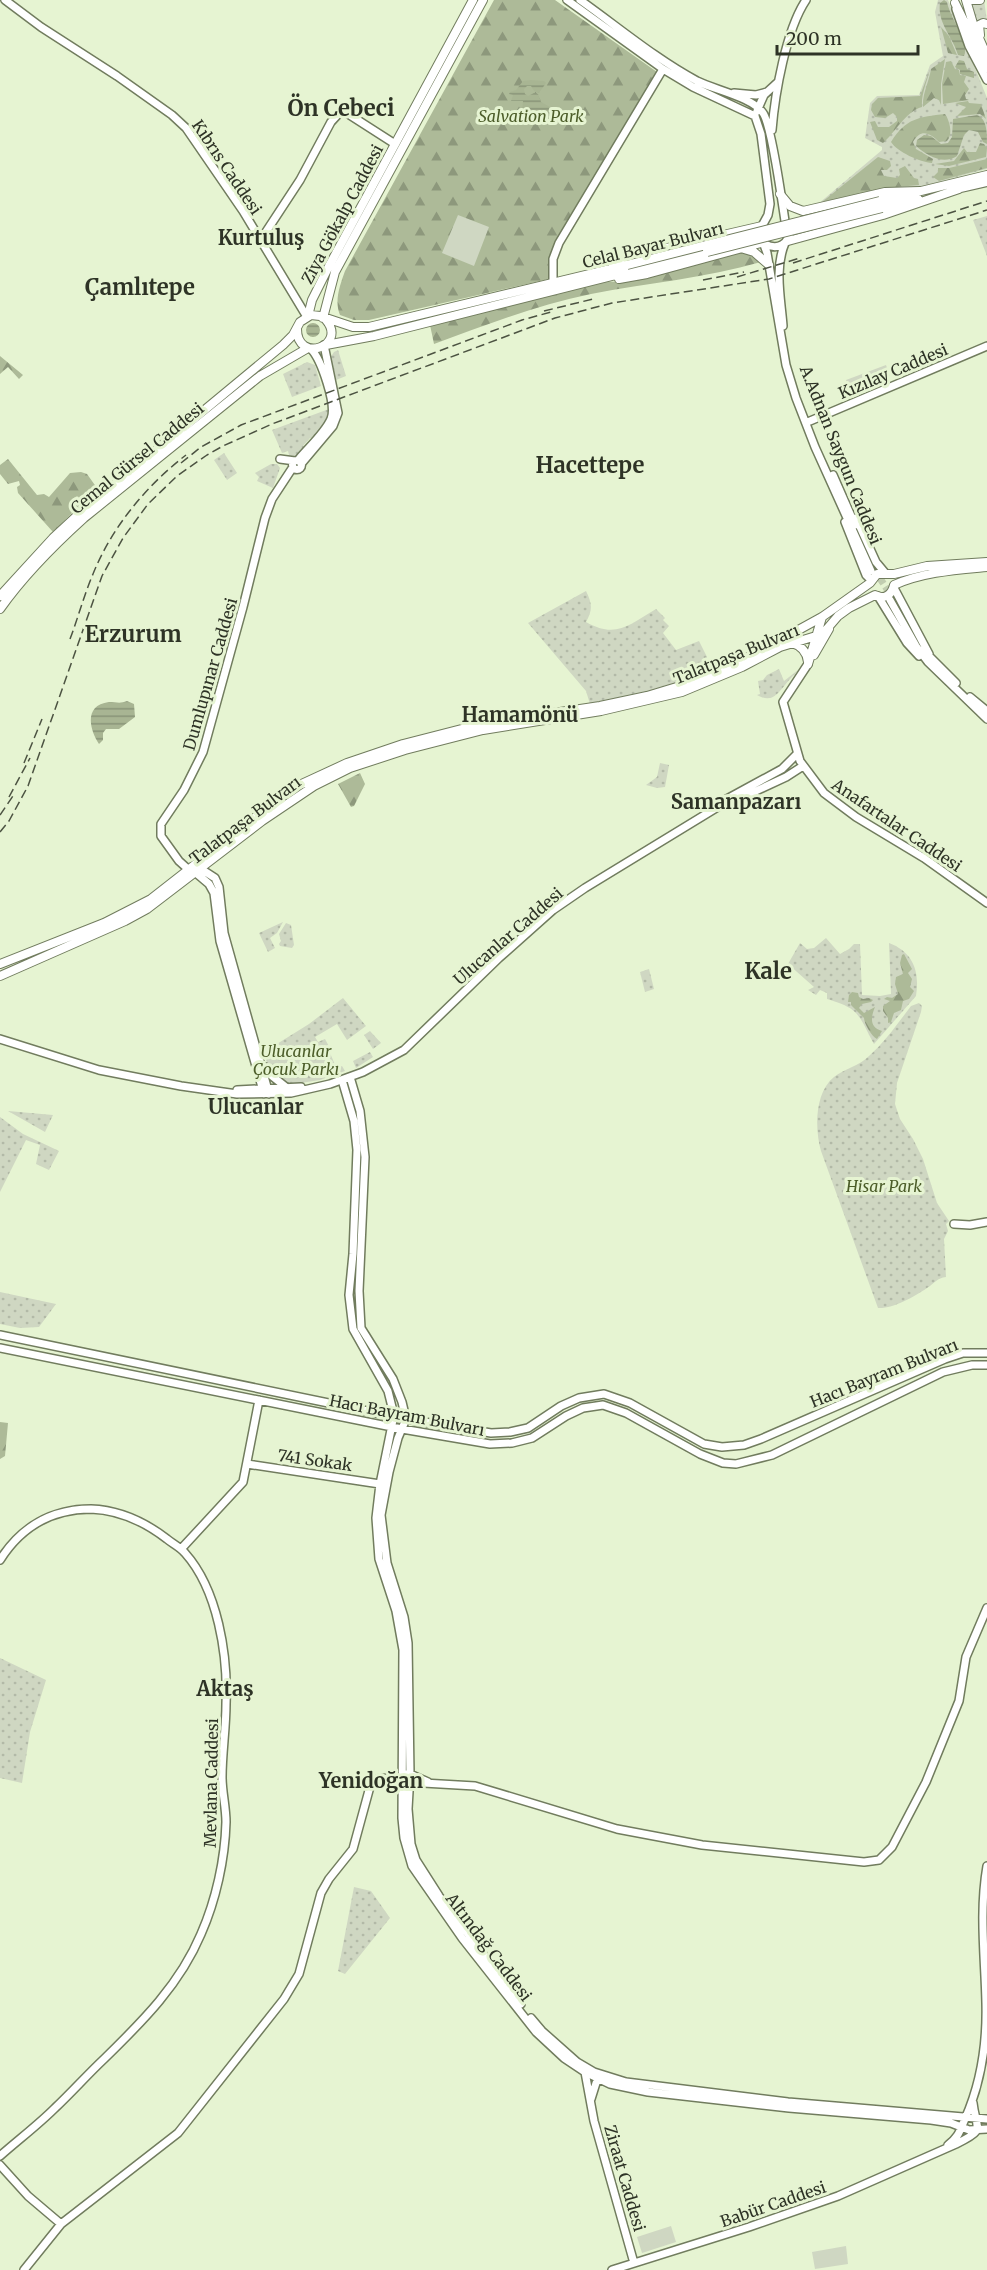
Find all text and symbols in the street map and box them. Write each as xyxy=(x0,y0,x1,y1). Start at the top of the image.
scale bar xyxy=(777,18,918,56)
text: 200 m xyxy=(786,27,842,50)
district label: Ön Cebeci xyxy=(287,93,395,122)
park label: Salvation Park xyxy=(478,106,584,126)
street label: Kıbrıs Caddesi xyxy=(188,116,266,218)
street label: Ziya Gökalp Caddesi xyxy=(297,141,387,287)
street label: Celal Bayar Bulvarı xyxy=(580,218,726,272)
district label: Kurtuluş xyxy=(218,225,304,250)
district label: Çamlıtepe xyxy=(85,273,195,301)
street label: Kızılay Caddesi xyxy=(835,339,951,403)
street label: A.Adnan Saygun Caddesi xyxy=(796,362,886,547)
street label: Cemal Gürsel Caddesi xyxy=(66,398,208,518)
district label: Hacettepe xyxy=(536,451,644,479)
street label: Dumlupınar Caddesi xyxy=(179,595,241,753)
district label: Erzurum xyxy=(84,620,182,648)
street label: Talatpaşa Bulvarı xyxy=(670,620,802,688)
district label: Hamamönü xyxy=(462,702,579,727)
street label: Talatpaşa Bulvarı xyxy=(185,772,305,868)
street label: Anafartalar Caddesi xyxy=(828,774,966,876)
district label: Samanpazarı xyxy=(671,789,801,814)
street label: Ulucanlar Caddesi xyxy=(449,883,567,989)
district label: Kale xyxy=(744,957,792,985)
park label: Ulucanlar Çocuk Parkı xyxy=(253,1041,339,1079)
district label: Ulucanlar xyxy=(208,1094,304,1119)
park label: Hisar Park xyxy=(845,1176,922,1196)
street label: Hacı Bayram Bulvarı xyxy=(807,1334,961,1412)
street label: Hacı Bayram Bulvarı xyxy=(328,1390,486,1440)
street label: 741 Sokak xyxy=(276,1445,354,1475)
district label: Aktaş xyxy=(195,1676,254,1701)
street label: Mevlana Caddesi xyxy=(200,1718,222,1848)
district label: Yenidoğan xyxy=(318,1768,423,1793)
street label: Altındağ Caddesi xyxy=(441,1888,536,2005)
street label: Ziraat Caddesi xyxy=(600,2123,650,2233)
street label: Babür Caddesi xyxy=(718,2177,828,2231)

